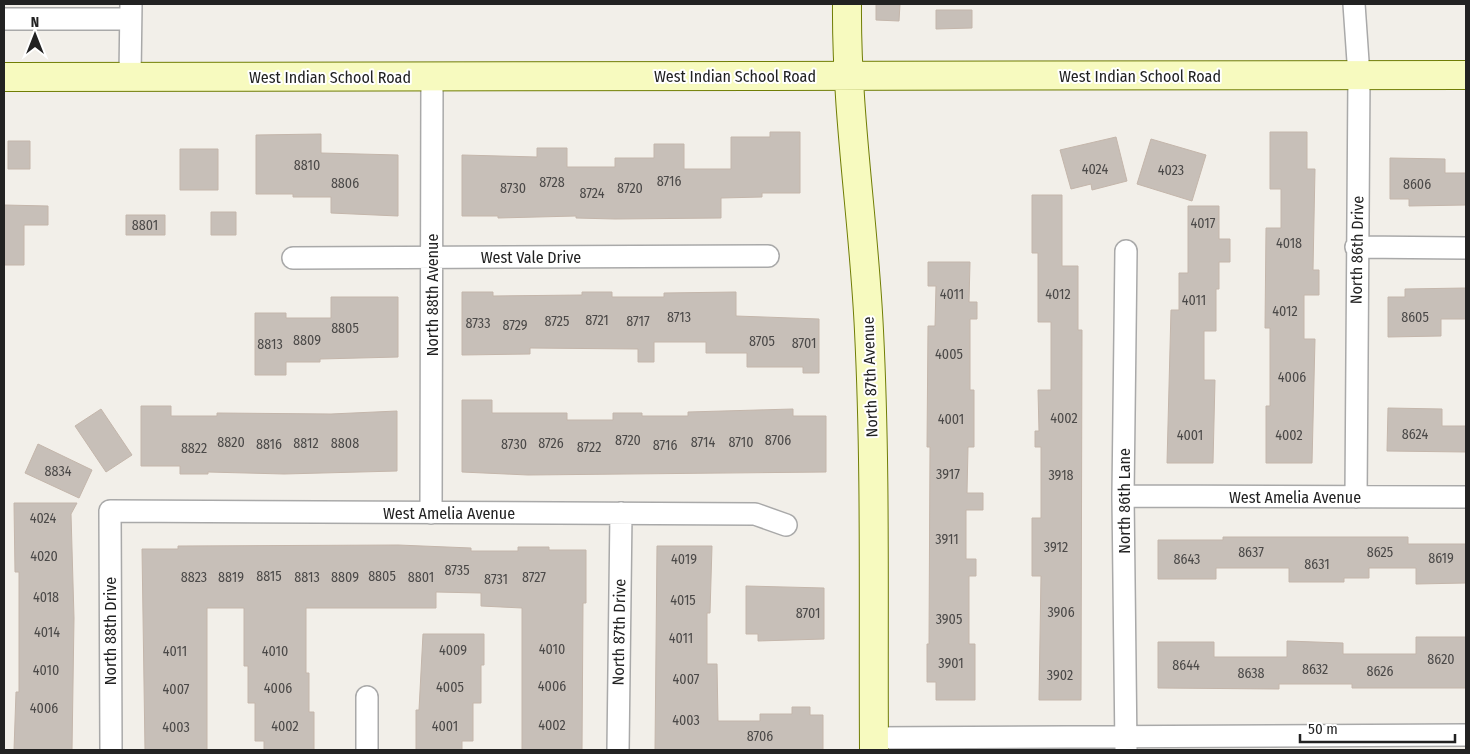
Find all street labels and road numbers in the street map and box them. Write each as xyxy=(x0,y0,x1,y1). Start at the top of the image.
street label: West Indian School Road xyxy=(654,67,816,86)
street label: West Indian School Road xyxy=(1059,67,1221,86)
street label: West Indian School Road xyxy=(249,68,411,87)
street label: North 86th Drive xyxy=(1347,196,1367,304)
street label: North 88th Avenue xyxy=(423,234,442,356)
street label: West Vale Drive xyxy=(481,248,581,267)
street label: North 87th Avenue xyxy=(858,316,882,438)
street label: North 86th Lane xyxy=(1115,448,1134,554)
street label: West Amelia Avenue xyxy=(1229,488,1361,507)
street label: West Amelia Avenue xyxy=(383,504,515,523)
street label: North 88th Drive xyxy=(101,577,120,685)
street label: North 87th Drive xyxy=(609,578,629,686)

